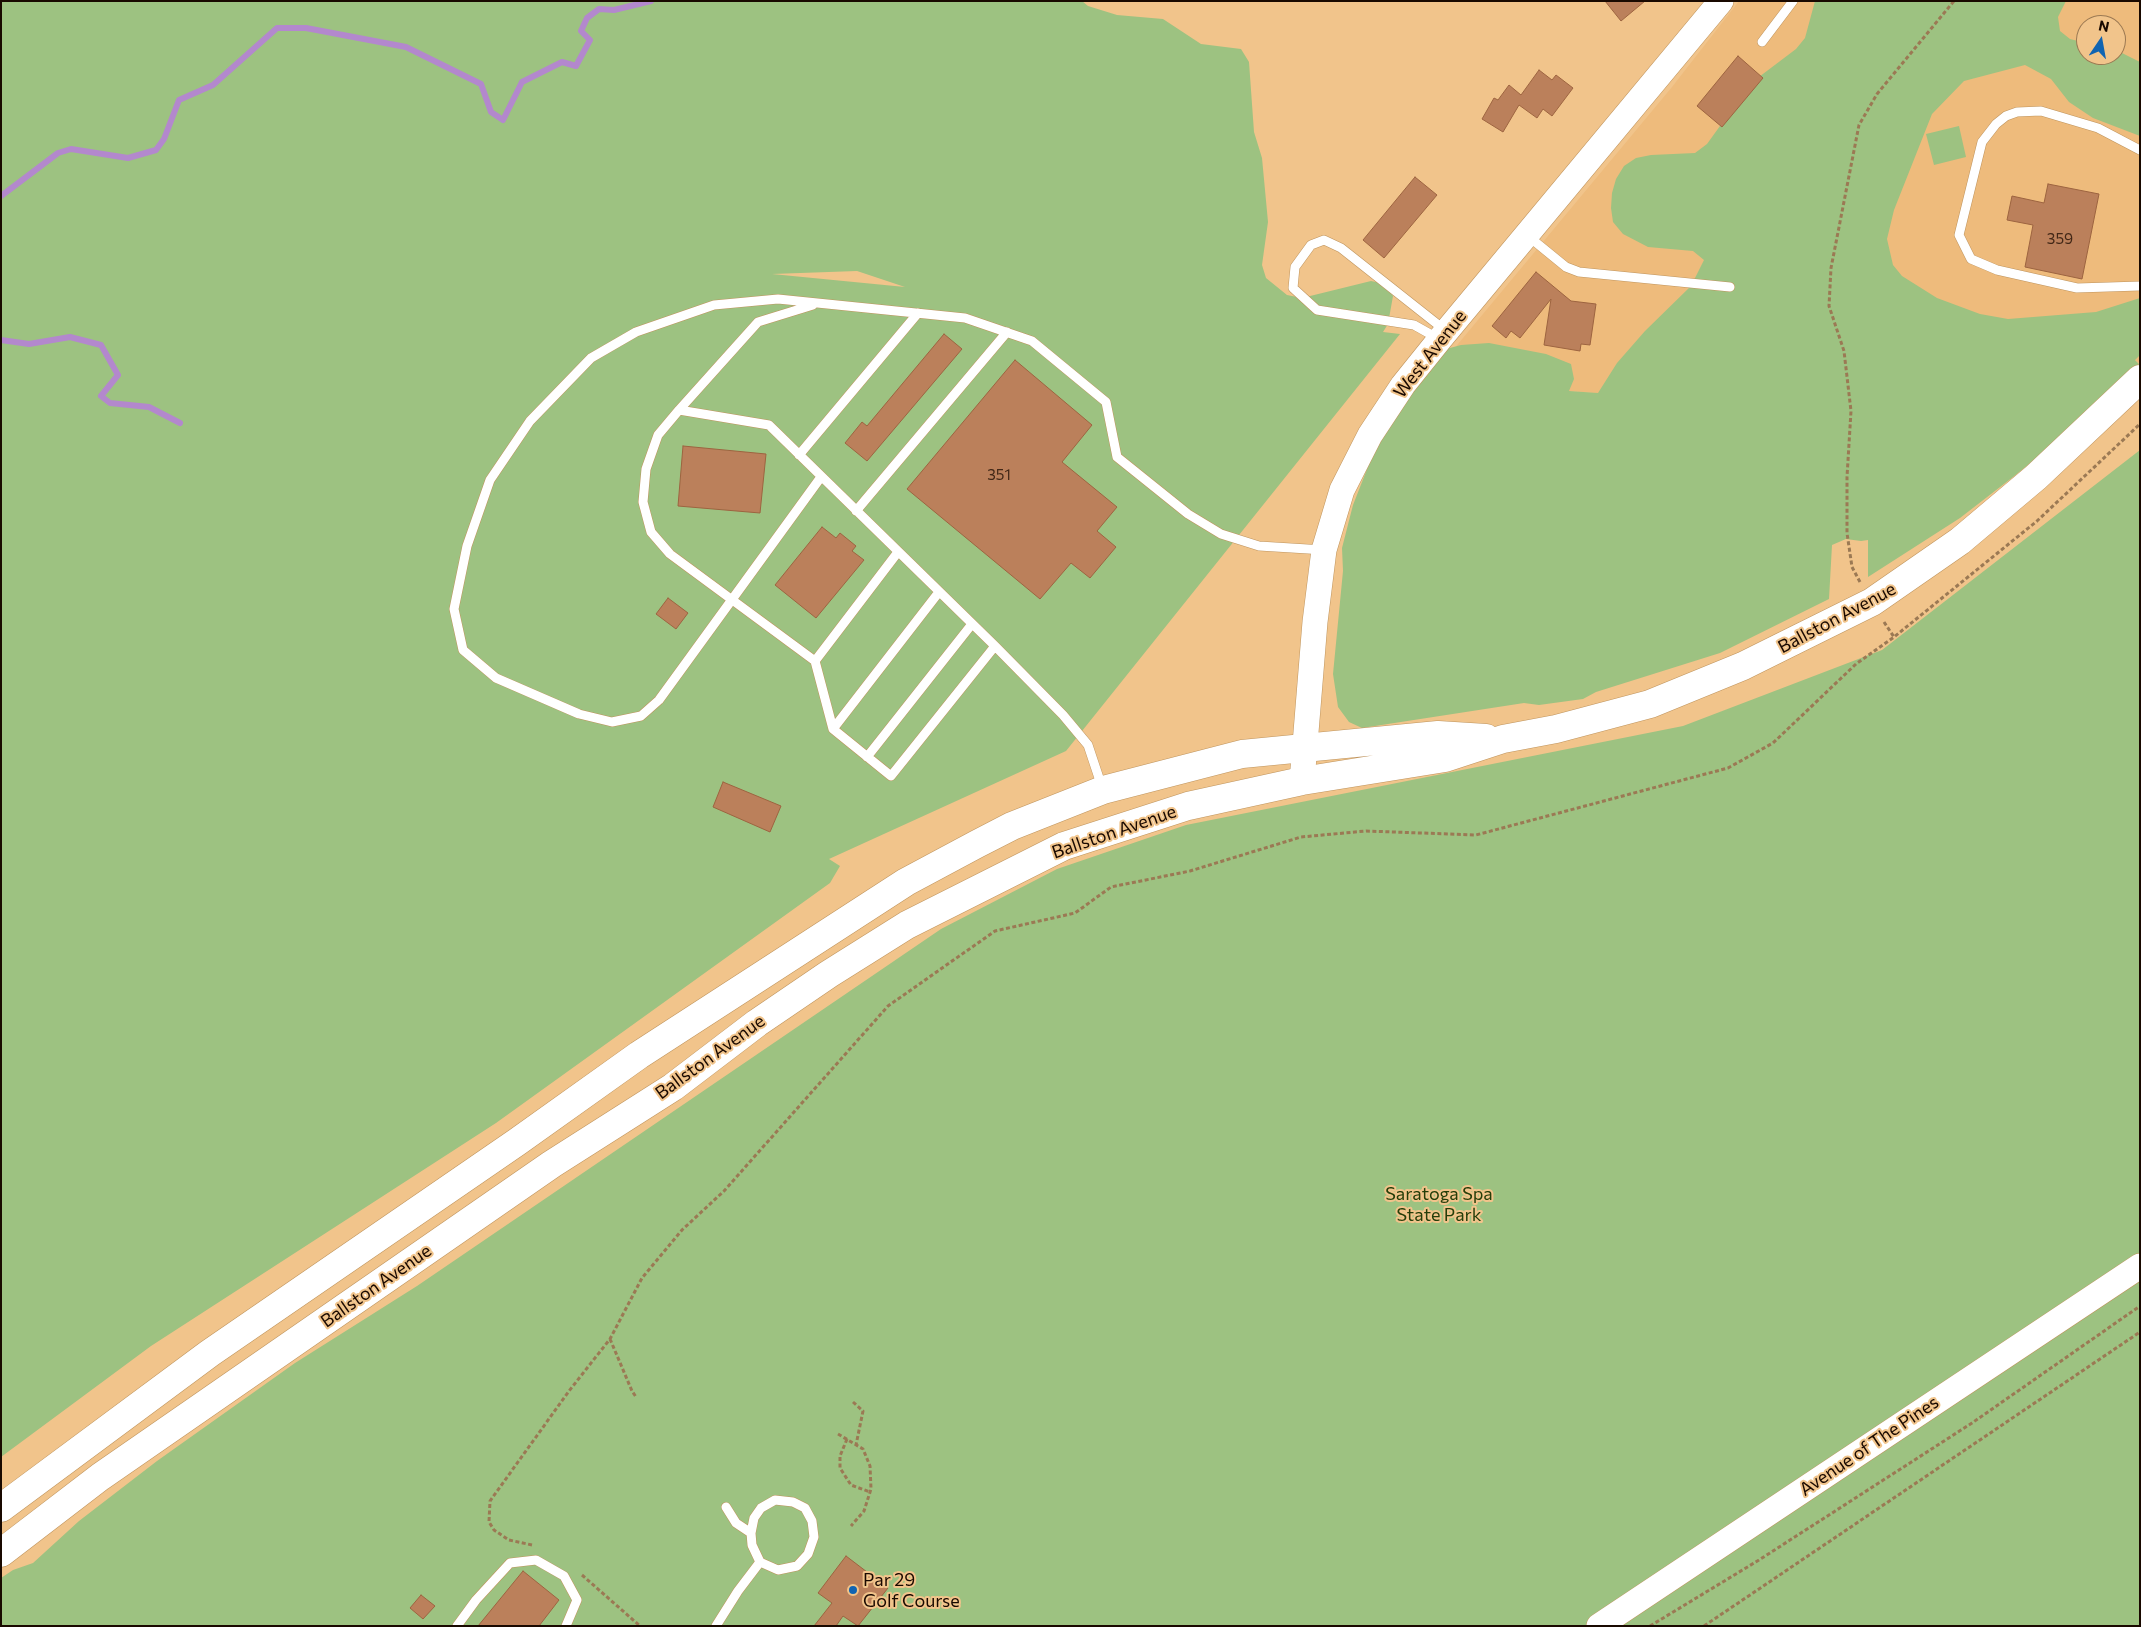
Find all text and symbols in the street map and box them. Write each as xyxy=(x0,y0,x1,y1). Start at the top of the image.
north arrow xyxy=(2076,15,2126,65)
text: N xyxy=(2097,16,2111,35)
house number: 359 xyxy=(2047,230,2073,248)
street label: West Avenue xyxy=(1389,306,1471,402)
house number: 351 xyxy=(987,466,1011,484)
street label: Ballston Avenue xyxy=(1774,578,1900,658)
street label: Ballston Avenue xyxy=(1049,801,1179,863)
street label: Ballston Avenue xyxy=(651,1010,769,1104)
park label: Saratoga Spa State Park xyxy=(1385,1183,1493,1226)
street label: Ballston Avenue xyxy=(317,1240,435,1332)
street label: Avenue of The Pines xyxy=(1795,1391,1943,1501)
place label: Par 29 Golf Course xyxy=(863,1569,960,1612)
marker: Par 29 Golf Course xyxy=(847,1584,859,1596)

